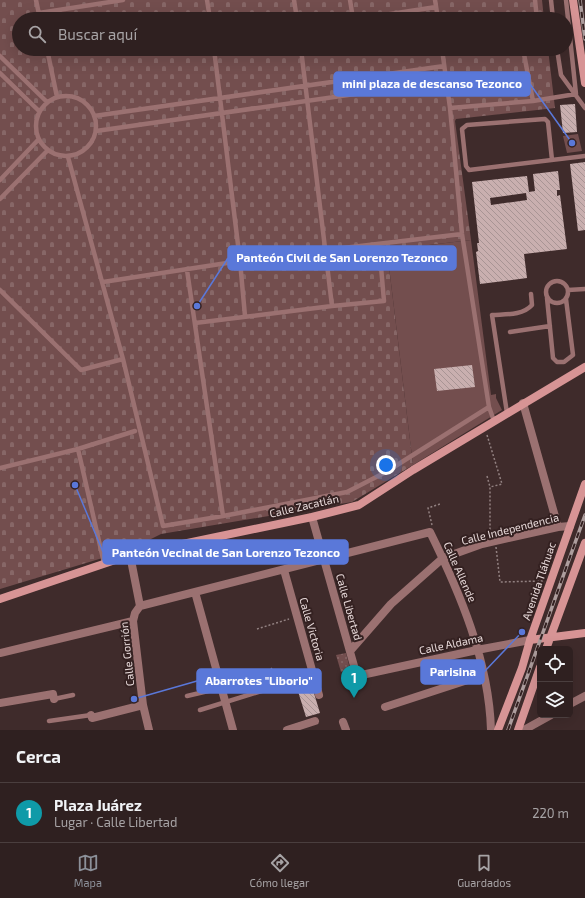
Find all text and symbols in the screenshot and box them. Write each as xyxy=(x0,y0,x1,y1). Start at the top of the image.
search box xyxy=(12,12,573,56)
icon: search xyxy=(26,23,48,45)
text: Buscar aquí xyxy=(58,25,137,43)
callout: mini plaza de descanso Tezonco xyxy=(334,72,530,96)
text: mini plaza de descanso Tezonco xyxy=(342,76,522,90)
callout: Panteón Civil de San Lorenzo Tezonco xyxy=(228,246,456,270)
text: Panteón Civil de San Lorenzo Tezonco xyxy=(236,250,448,264)
your location xyxy=(376,455,396,475)
street label: Calle Zacatlán xyxy=(268,491,340,520)
street label: Calle Independencia xyxy=(460,510,560,547)
callout: Panteón Vecinal de San Lorenzo Tezonco xyxy=(103,540,348,564)
street label: Calle Allende xyxy=(441,540,480,604)
street label: Avenida Tláhuac xyxy=(519,540,558,622)
text: Panteón Vecinal de San Lorenzo Tezonco xyxy=(112,545,340,559)
street label: Calle Libertad xyxy=(334,572,365,642)
street label: Calle Victoria xyxy=(297,596,328,662)
street label: Calle Gorrión xyxy=(117,621,136,687)
street label: Calle Aldama xyxy=(418,630,484,657)
map controls xyxy=(537,646,573,718)
button: locate xyxy=(537,646,573,682)
callout: Parisina xyxy=(421,660,484,684)
text: Parisina xyxy=(430,664,476,678)
pin: 1 xyxy=(341,665,367,698)
callout: Abarrotes "Liborio" xyxy=(197,669,321,693)
text: Abarrotes "Liborio" xyxy=(205,673,313,687)
button: layers xyxy=(537,682,573,718)
text: Cerca xyxy=(16,746,61,766)
text: Plaza Juárez xyxy=(54,796,142,814)
text: 1 xyxy=(26,805,32,821)
text: 220 m xyxy=(532,805,569,821)
text: Lugar · Calle Libertad xyxy=(54,814,177,830)
tab: Mapa xyxy=(74,852,102,889)
tab: Cómo llegar xyxy=(250,852,309,889)
tab: Guardados xyxy=(457,852,511,889)

